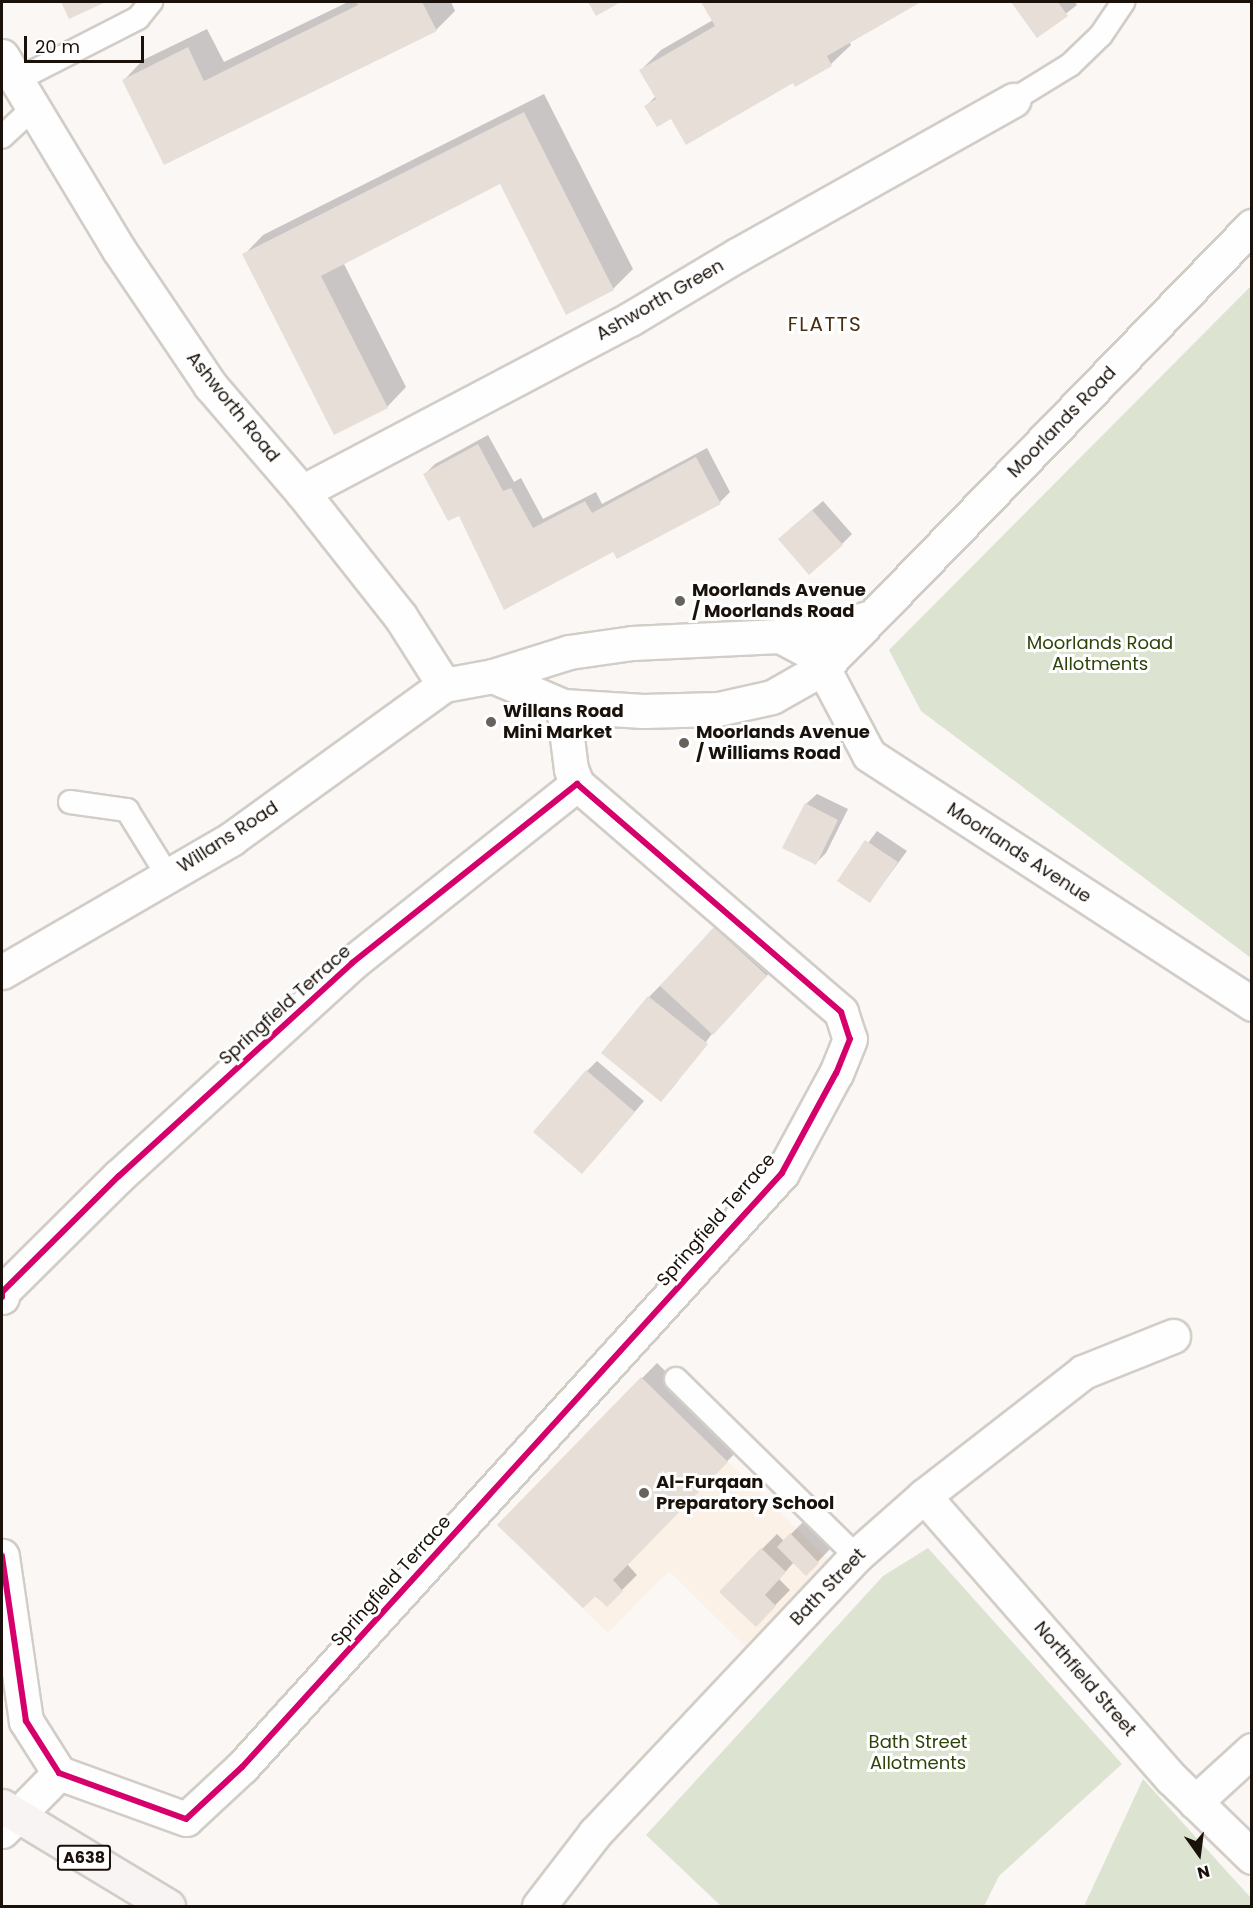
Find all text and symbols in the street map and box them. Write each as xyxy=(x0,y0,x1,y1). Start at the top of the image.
scale bar xyxy=(27,24,147,62)
text: 20 m xyxy=(35,34,80,59)
street label: Ashworth Green xyxy=(592,255,728,345)
district label: FLATTS xyxy=(788,312,862,336)
street label: Ashworth Road xyxy=(182,347,284,467)
street label: Moorlands Road xyxy=(1003,362,1121,482)
place label: Moorlands Avenue / Moorlands Road xyxy=(692,580,866,622)
marker: Moorlands Avenue / Moorlands Road xyxy=(673,594,687,608)
park label: Moorlands Road Allotments xyxy=(1027,633,1173,676)
place label: Willans Road Mini Market xyxy=(503,701,624,744)
marker: Willans Road Mini Market xyxy=(484,715,498,729)
place label: Moorlands Avenue / Williams Road xyxy=(696,722,870,764)
marker: Moorlands Avenue / Williams Road xyxy=(677,736,691,750)
street label: Willans Road xyxy=(174,796,282,878)
street label: Moorlands Avenue xyxy=(943,798,1095,908)
street label: Springfield Terrace xyxy=(215,940,355,1070)
street label: Springfield Terrace xyxy=(652,1149,780,1291)
place label: Al-Furqaan Preparatory School xyxy=(656,1472,834,1514)
marker: Al-Furqaan Preparatory School xyxy=(637,1486,651,1500)
street label: Springfield Terrace xyxy=(326,1511,456,1651)
street label: Bath Street xyxy=(786,1544,870,1630)
street label: Northfield Street xyxy=(1029,1617,1141,1741)
park label: Bath Street Allotments xyxy=(869,1732,967,1774)
north arrow xyxy=(1169,1824,1229,1884)
road number: A638 xyxy=(56,1845,112,1871)
text: N xyxy=(1195,1859,1212,1885)

